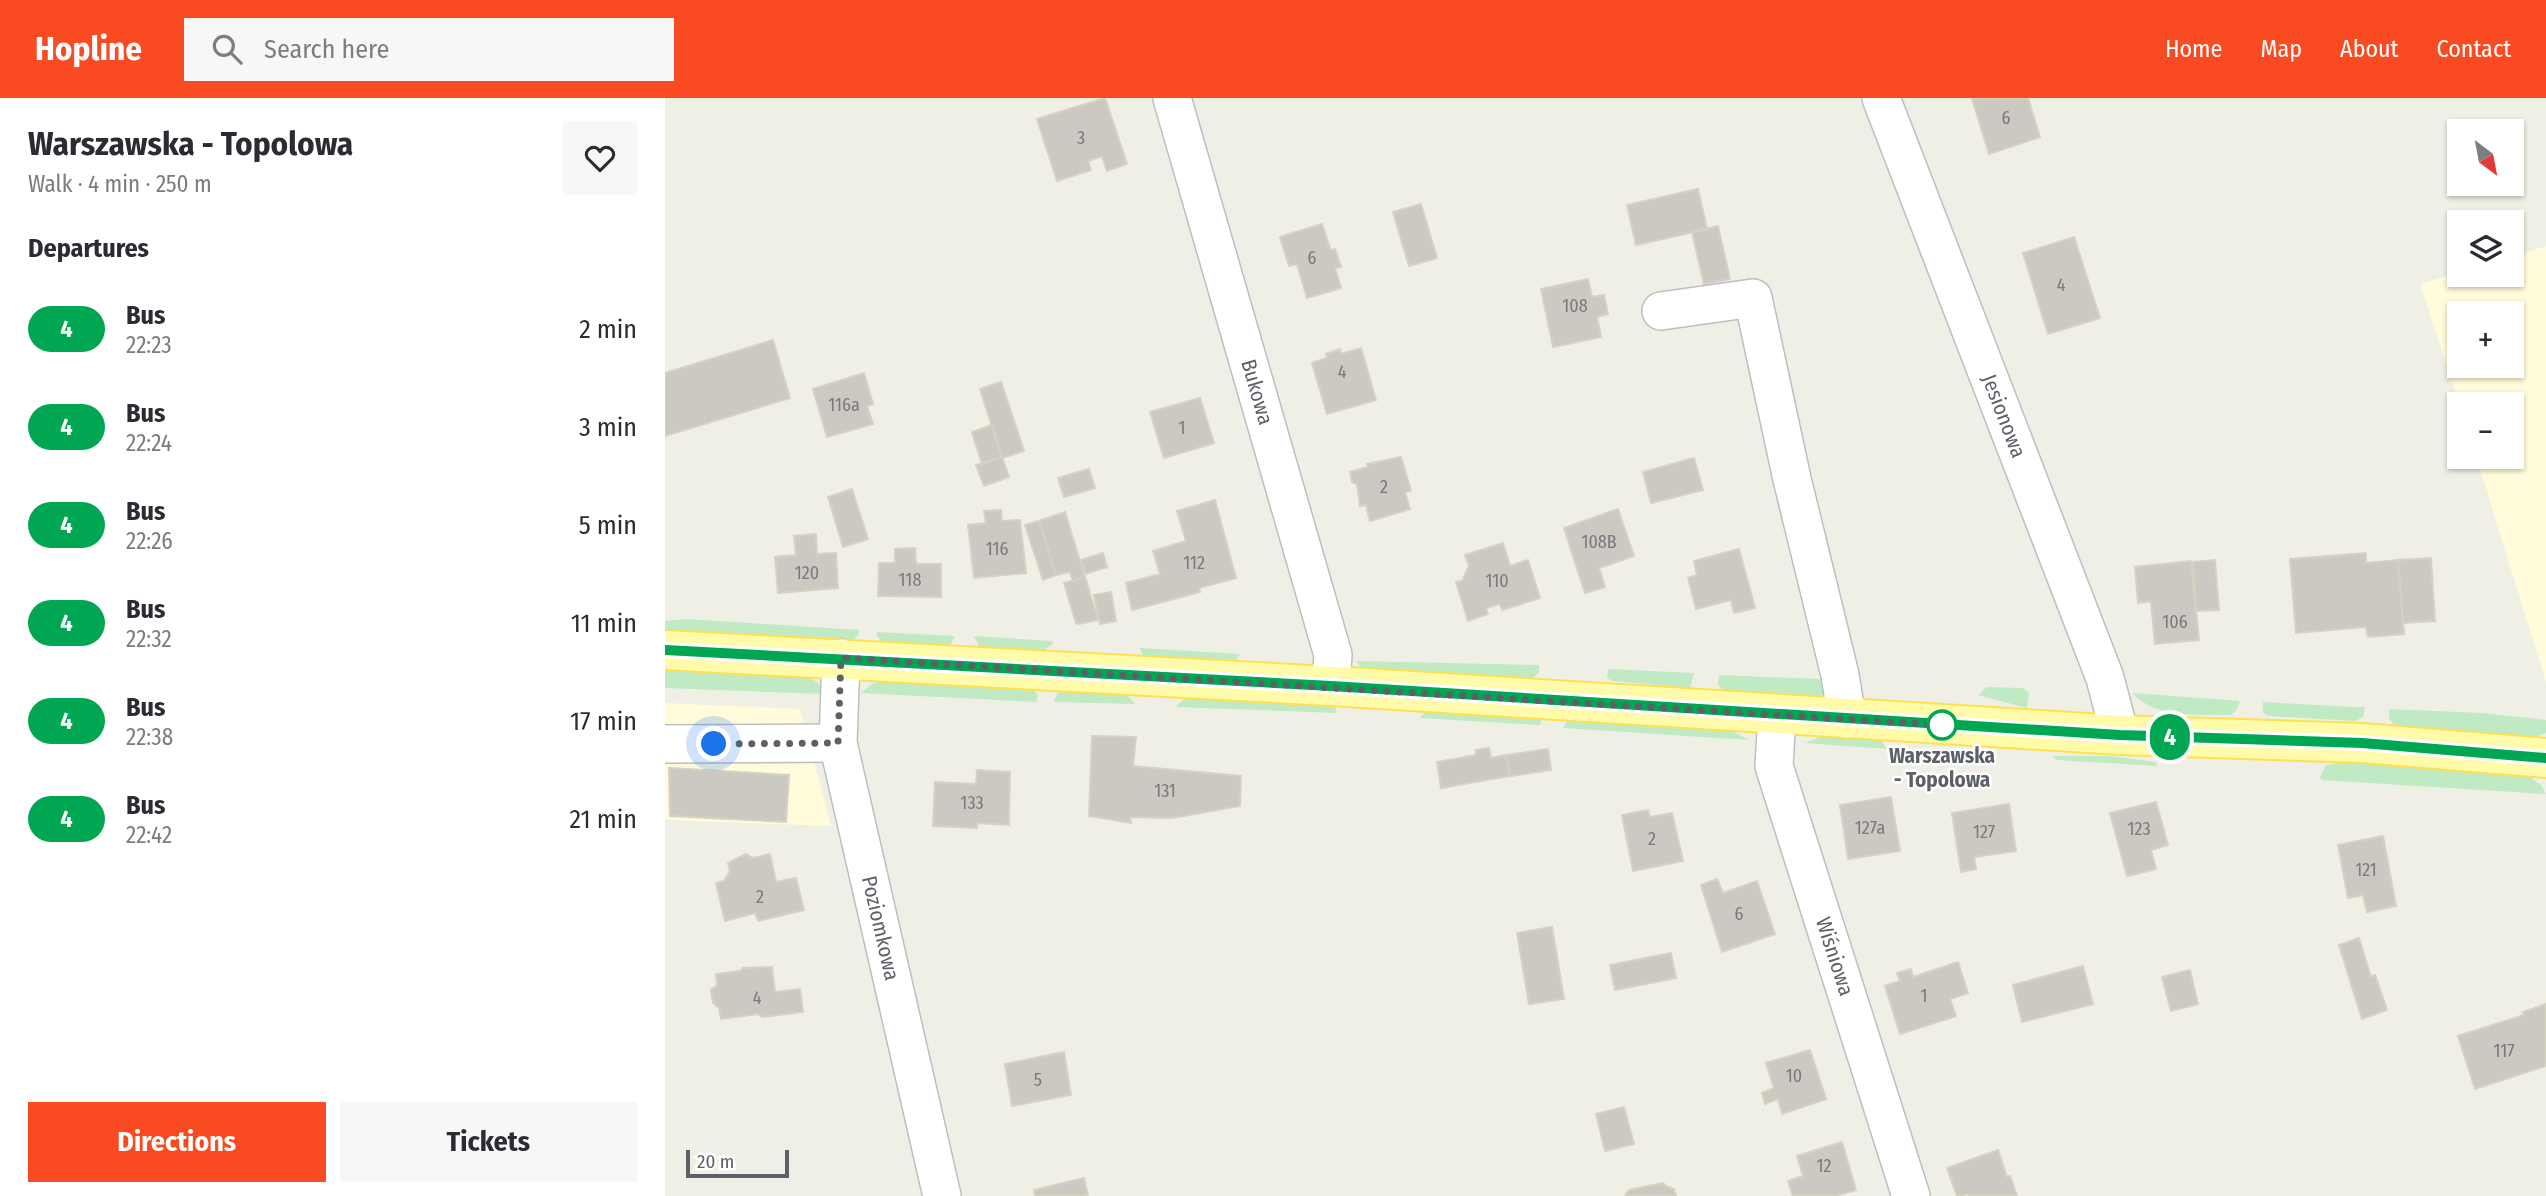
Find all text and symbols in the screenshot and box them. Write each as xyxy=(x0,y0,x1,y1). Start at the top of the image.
search box xyxy=(184,18,674,81)
text: Hopline xyxy=(35,29,142,69)
icon: search xyxy=(208,30,246,68)
text: Search here xyxy=(264,34,389,65)
text: Home xyxy=(2165,35,2222,63)
text: Map xyxy=(2260,35,2302,63)
text: About xyxy=(2340,35,2398,63)
text: Contact xyxy=(2436,35,2511,63)
house number: 6 xyxy=(2002,107,2011,129)
north arrow xyxy=(2447,119,2523,196)
map controls xyxy=(2447,119,2524,469)
button: heart xyxy=(563,121,637,195)
text: Warszawska - Topolowa xyxy=(28,124,353,164)
house number: 3 xyxy=(1077,127,1085,149)
text: Walk · 4 min · 250 m xyxy=(28,170,212,198)
button: layers xyxy=(2447,210,2524,287)
text: Departures xyxy=(28,233,149,264)
house number: 6 xyxy=(1308,247,1317,269)
house number: 4 xyxy=(2057,274,2066,296)
house number: 108 xyxy=(1562,295,1588,317)
text: Bus xyxy=(126,300,165,331)
button: + xyxy=(2447,301,2524,378)
text: 2 min xyxy=(579,314,637,345)
text: 4 xyxy=(60,315,73,343)
text: 22:23 xyxy=(126,331,172,359)
street label: Bukowa xyxy=(1235,356,1279,428)
house number: 4 xyxy=(1338,361,1347,383)
street label: Jesionowa xyxy=(1976,371,2032,462)
button: − xyxy=(2447,392,2524,469)
house number: 116a xyxy=(828,394,860,416)
text: Bus xyxy=(126,398,165,429)
text: 3 min xyxy=(579,412,637,443)
text: 4 xyxy=(60,413,73,441)
house number: 1 xyxy=(1178,417,1186,439)
text: 22:24 xyxy=(126,429,172,457)
house number: 2 xyxy=(1380,476,1388,498)
text: Bus xyxy=(126,496,165,527)
text: 5 min xyxy=(579,510,637,541)
text: 4 xyxy=(60,511,73,539)
text: 22:26 xyxy=(126,527,173,555)
house number: 108B xyxy=(1581,531,1617,553)
house number: 116 xyxy=(986,538,1008,560)
house number: 112 xyxy=(1183,552,1205,574)
house number: 120 xyxy=(795,562,819,584)
house number: 118 xyxy=(899,569,921,591)
house number: 110 xyxy=(1485,570,1509,592)
text: Bus xyxy=(126,594,165,625)
text: 11 min xyxy=(571,608,637,639)
text: 4 xyxy=(60,609,73,637)
house number: 106 xyxy=(2162,611,2188,633)
text: 22:32 xyxy=(126,625,172,653)
text: Bus xyxy=(126,692,165,723)
text: 17 min xyxy=(570,706,637,737)
text: 4 xyxy=(60,707,73,735)
marker: Warszawska - Topolowa xyxy=(1927,710,1957,740)
line badge: 4 xyxy=(2147,714,2193,760)
text: 22:38 xyxy=(126,723,173,751)
text: 4 xyxy=(2164,723,2176,751)
your location xyxy=(696,726,731,761)
place label: Warszawska - Topolowa xyxy=(1889,743,1995,793)
house number: 131 xyxy=(1154,780,1176,802)
text: Bus xyxy=(126,790,165,821)
house number: 133 xyxy=(960,792,984,814)
text: 21 min xyxy=(570,804,637,835)
text: 4 xyxy=(60,805,73,833)
house number: 127a xyxy=(1855,817,1885,839)
house number: 123 xyxy=(2127,818,2151,840)
text: 22:42 xyxy=(126,821,172,849)
house number: 127 xyxy=(1973,821,1995,843)
house number: 2 xyxy=(1648,828,1656,850)
house number: 121 xyxy=(2355,859,2377,881)
street label: Poziomkowa xyxy=(856,873,905,983)
house number: 2 xyxy=(756,886,764,908)
house number: 6 xyxy=(1735,903,1744,925)
street label: Wiśniowa xyxy=(1810,914,1859,999)
house number: 1 xyxy=(1920,985,1928,1007)
house number: 4 xyxy=(753,987,762,1009)
house number: 117 xyxy=(2493,1040,2515,1062)
house number: 10 xyxy=(1786,1065,1802,1087)
house number: 5 xyxy=(1034,1069,1042,1091)
button: Directions xyxy=(28,1102,326,1182)
button: Tickets xyxy=(340,1102,637,1182)
scale bar xyxy=(686,1147,789,1179)
text: 20 m xyxy=(697,1150,734,1173)
house number: 12 xyxy=(1817,1155,1832,1177)

